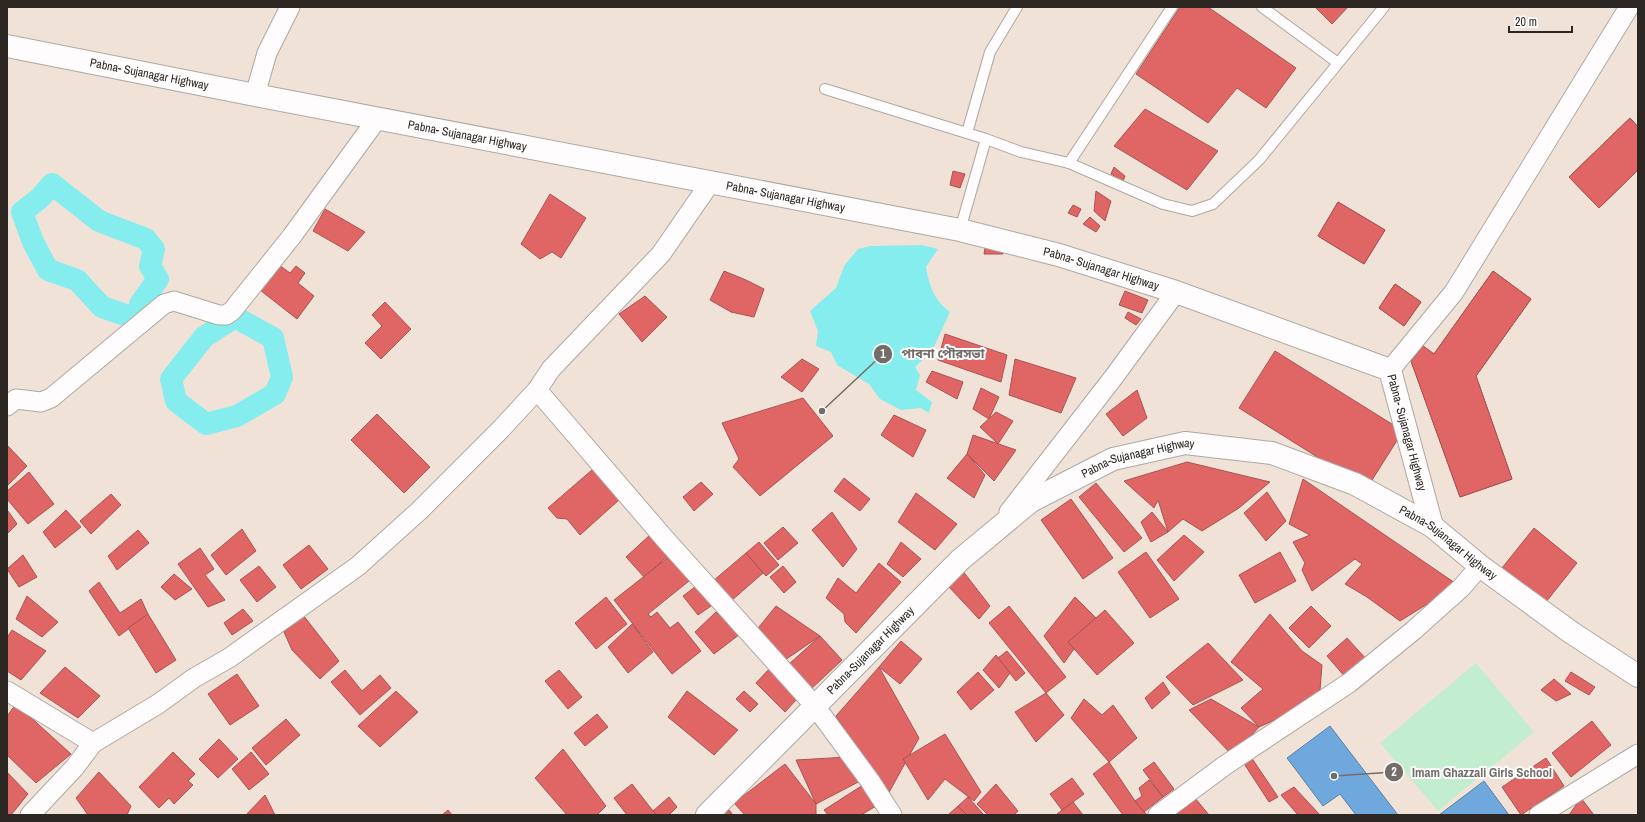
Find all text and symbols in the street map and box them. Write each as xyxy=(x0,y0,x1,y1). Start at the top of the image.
scale bar xyxy=(1509,8,1572,34)
text: 20 m xyxy=(1515,14,1537,30)
street label: Pabna- Sujanagar Highway xyxy=(89,55,210,94)
street label: Pabna- Sujanagar Highway xyxy=(407,116,528,155)
street label: Pabna- Sujanagar Highway xyxy=(725,177,846,216)
street label: Pabna- Sujanagar Highway xyxy=(1042,243,1161,294)
callout: পাবনা পৌরসভা xyxy=(873,341,992,366)
text: পাবনা পৌরসভা xyxy=(902,345,985,362)
text: 1 xyxy=(880,346,886,362)
street label: Pabna- Sujanagar Highway xyxy=(1383,372,1430,493)
street label: Pabna-Sujanagar Highway xyxy=(1079,435,1195,482)
street label: Pabna-Sujanagar Highway xyxy=(1396,502,1500,584)
street label: Pabna-Sujanagar Highway xyxy=(823,603,918,698)
callout: Imam Ghazzali Girls School xyxy=(1384,759,1560,784)
text: 2 xyxy=(1391,764,1397,780)
text: Imam Ghazzali Girls School xyxy=(1412,764,1552,781)

